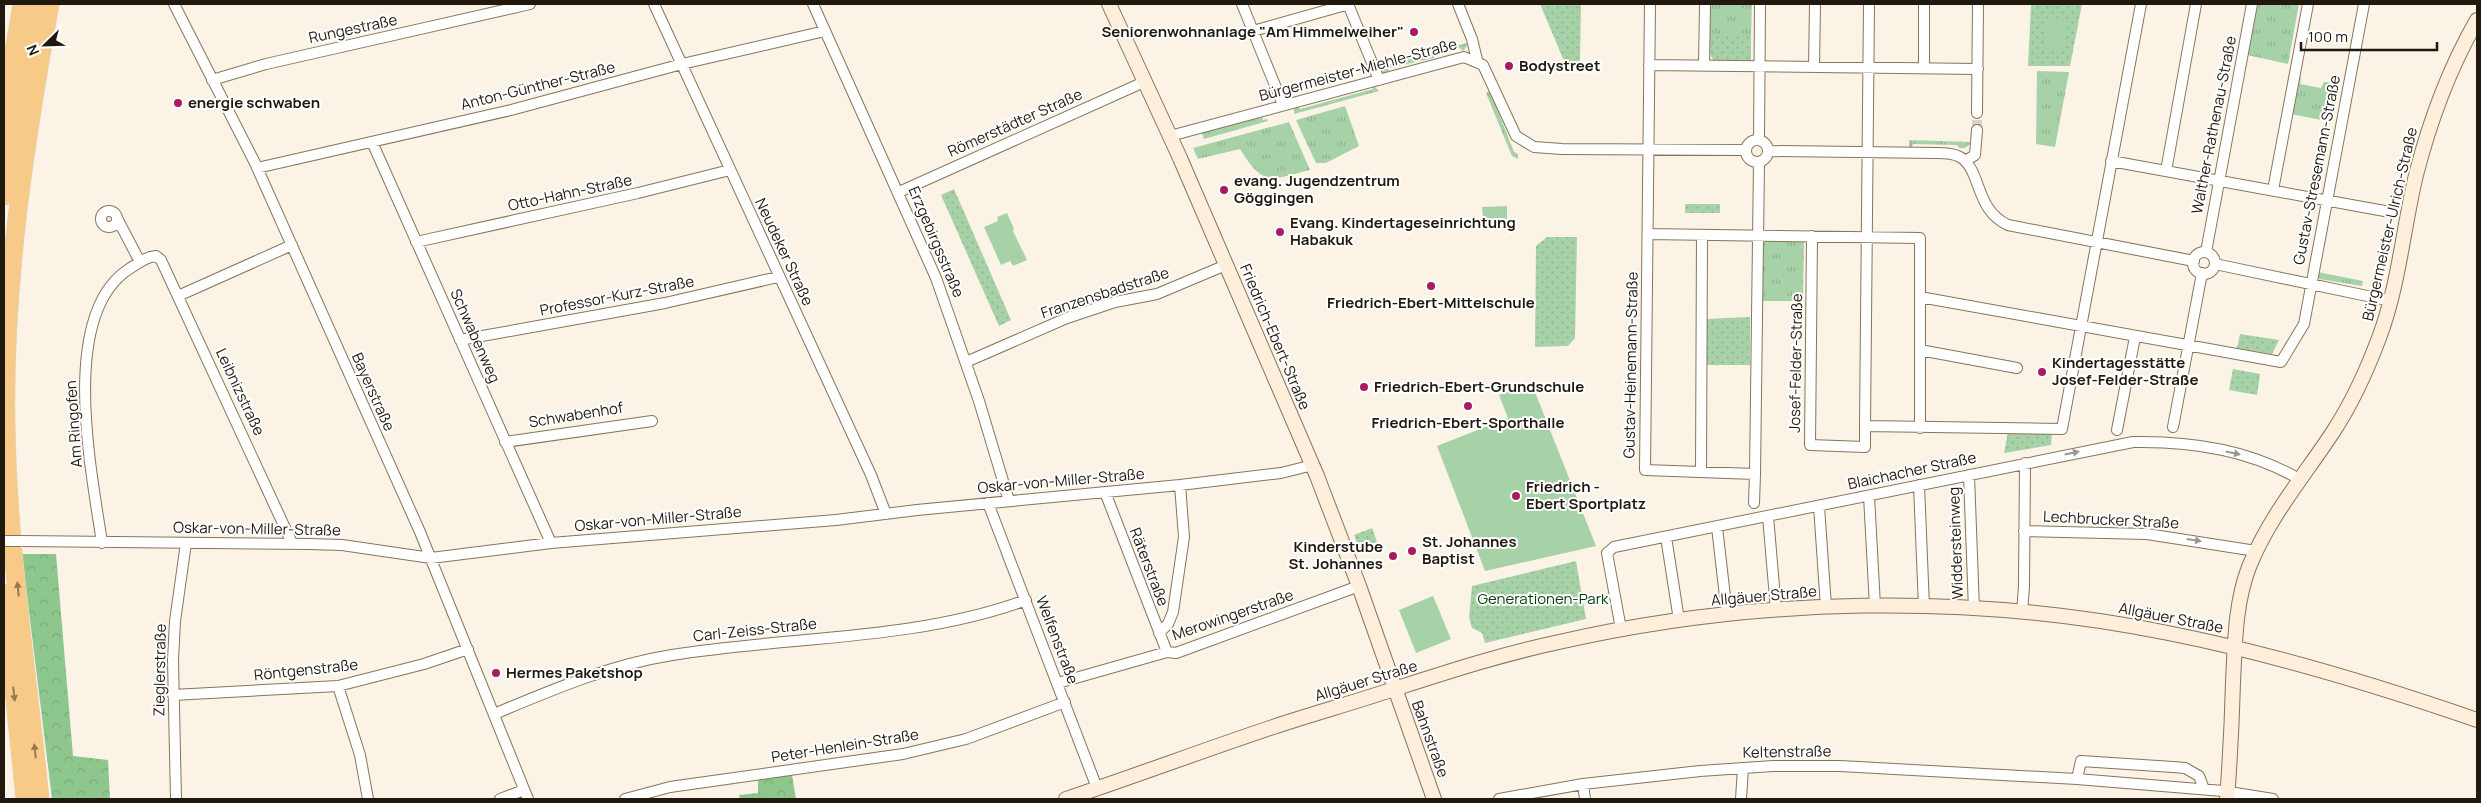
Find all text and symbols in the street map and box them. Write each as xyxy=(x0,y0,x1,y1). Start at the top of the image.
street label: Rungestraße xyxy=(307,9,399,48)
north arrow xyxy=(20,20,70,70)
scale bar xyxy=(2301,20,2437,52)
place label: Seniorenwohnanlage "Am Himmelweiher" xyxy=(1102,21,1404,42)
marker: Seniorenwohnanlage "Am Himmelweiher" xyxy=(1408,26,1420,38)
text: 100 m xyxy=(2308,26,2348,47)
street label: Bürgermeister-Miehle-Straße xyxy=(1257,33,1459,106)
street label: Walther-Rathenau-Straße xyxy=(2186,34,2241,216)
text: N xyxy=(22,42,43,59)
place label: Bodystreet xyxy=(1519,55,1600,76)
street label: Anton-Günther-Straße xyxy=(458,56,618,115)
marker: Bodystreet xyxy=(1503,60,1515,72)
street label: Gustav-Stresemann-Straße xyxy=(2288,73,2345,266)
street label: Römerstädter Straße xyxy=(944,83,1086,162)
place label: energie schwaben xyxy=(188,92,320,113)
marker: energie schwaben xyxy=(172,97,184,109)
street label: Bürgermeister-Ulrich-Straße xyxy=(2357,125,2422,323)
street label: Otto-Hahn-Straße xyxy=(506,169,634,216)
place label: evang. Jugendzentrum Göggingen xyxy=(1234,170,1400,208)
street label: Erzgebirgsstraße xyxy=(904,183,969,301)
marker: evang. Jugendzentrum Göggingen xyxy=(1218,184,1230,196)
street label: Neudeker Straße xyxy=(750,195,819,309)
place label: Evang. Kindertageseinrichtung Habakuk xyxy=(1290,212,1516,250)
marker: Evang. Kindertageseinrichtung Habakuk xyxy=(1274,226,1286,238)
street label: Friedrich-Ebert-Straße xyxy=(1235,260,1316,413)
street label: Franzensbadstraße xyxy=(1038,262,1172,323)
street label: Professor-Kurz-Straße xyxy=(538,270,696,321)
street label: Gustav-Heinemann-Straße xyxy=(1618,271,1643,459)
marker: Friedrich-Ebert-Mittelschule xyxy=(1425,280,1437,292)
street label: Schwabenweg xyxy=(445,285,506,386)
place label: Friedrich-Ebert-Mittelschule xyxy=(1327,292,1535,313)
street label: Josef-Felder-Straße xyxy=(1784,293,1807,433)
street label: Leibnizstraße xyxy=(211,345,270,439)
street label: Bayerstraße xyxy=(347,349,400,434)
place label: Kindertagesstätte Josef-Felder-Straße xyxy=(2052,352,2198,390)
marker: Kindertagesstätte Josef-Felder-Straße xyxy=(2036,366,2048,378)
place label: Friedrich-Ebert-Grundschule xyxy=(1374,376,1584,397)
street label: Am Ringofen xyxy=(60,380,87,468)
marker: Friedrich-Ebert-Grundschule xyxy=(1358,381,1370,393)
street label: Schwabenhof xyxy=(527,397,625,432)
marker: Friedrich-Ebert-Sporthalle xyxy=(1462,400,1474,412)
place label: Friedrich-Ebert-Sporthalle xyxy=(1372,412,1564,433)
street label: Blaichacher Straße xyxy=(1846,447,1978,494)
one-way arrow xyxy=(2065,449,2080,457)
one-way arrow xyxy=(2225,449,2240,457)
street label: Oskar-von-Miller-Straße xyxy=(977,463,1146,498)
place label: Friedrich - Ebert Sportplatz xyxy=(1526,476,1646,514)
street label: Widdersteinweg xyxy=(1943,486,1968,600)
marker: Friedrich - Ebert Sportplatz xyxy=(1510,490,1522,502)
street label: Oskar-von-Miller-Straße xyxy=(574,501,743,536)
street label: Lechbrucker Straße xyxy=(2043,505,2180,534)
street label: Oskar-von-Miller-Straße xyxy=(173,517,341,540)
street label: Räterstraße xyxy=(1125,525,1174,609)
place label: St. Johannes Baptist xyxy=(1422,531,1517,569)
place label: Kinderstube St. Johannes xyxy=(1288,536,1383,574)
one-way arrow xyxy=(2187,536,2203,544)
marker: St. Johannes Baptist xyxy=(1406,545,1418,557)
marker: Kinderstube St. Johannes xyxy=(1387,550,1399,562)
street label: Allgäuer Straße xyxy=(1710,580,1818,611)
one-way arrow xyxy=(14,581,22,597)
street label: Merowingerstraße xyxy=(1169,584,1296,645)
park label: Generationen-Park xyxy=(1477,588,1609,609)
street label: Welfenstraße xyxy=(1031,593,1084,687)
street label: Allgäuer Straße xyxy=(2117,597,2225,638)
street label: Carl-Zeiss-Straße xyxy=(692,613,818,646)
street label: Zieglerstraße xyxy=(148,623,171,717)
street label: Röntgenstraße xyxy=(253,654,359,685)
street label: Allgäuer Straße xyxy=(1312,655,1420,706)
place label: Hermes Paketshop xyxy=(506,662,643,683)
marker: Hermes Paketshop xyxy=(490,667,502,679)
one-way arrow xyxy=(10,686,18,702)
street label: Bahnstraße xyxy=(1407,697,1454,780)
street label: Peter-Henlein-Straße xyxy=(770,723,920,768)
street label: Keltenstraße xyxy=(1742,740,1832,763)
one-way arrow xyxy=(31,742,39,758)

